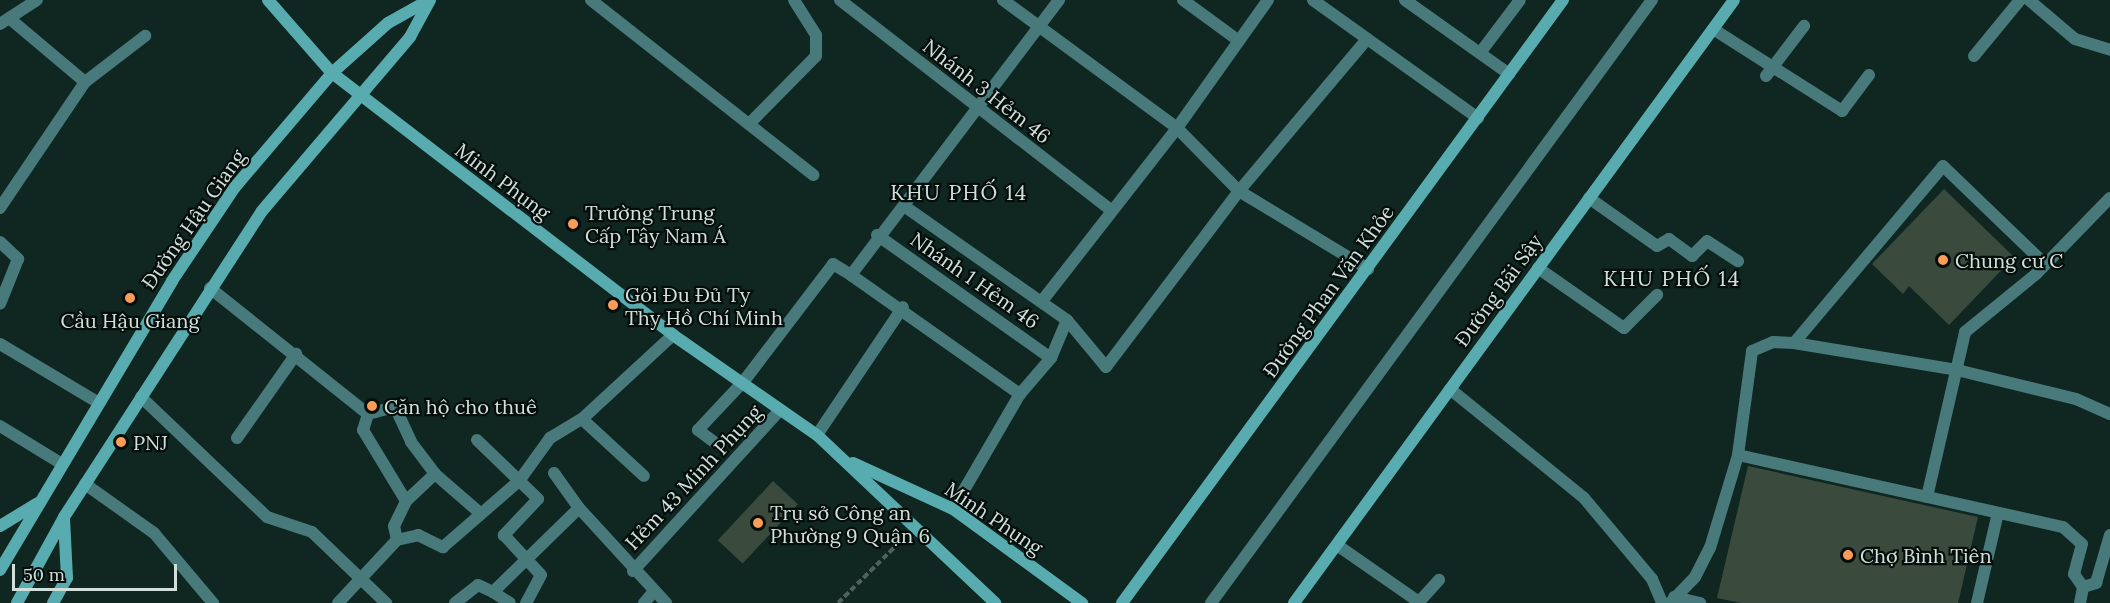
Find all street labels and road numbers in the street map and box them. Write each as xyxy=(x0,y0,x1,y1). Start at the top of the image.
street label: Nhánh 3 Hẻm 46 xyxy=(918,34,1056,148)
street label: Minh Phụng xyxy=(451,138,555,224)
street label: Đường Hậu Giang xyxy=(136,145,250,293)
street label: Đường Phan Văn Khỏe xyxy=(1257,200,1399,382)
street label: Nhánh 1 Hẻm 46 xyxy=(906,227,1044,333)
street label: Đường Bãi Sậy xyxy=(1449,229,1547,351)
street label: Hẻm 43 Minh Phụng xyxy=(620,400,766,554)
street label: Minh Phụng xyxy=(941,477,1047,559)

